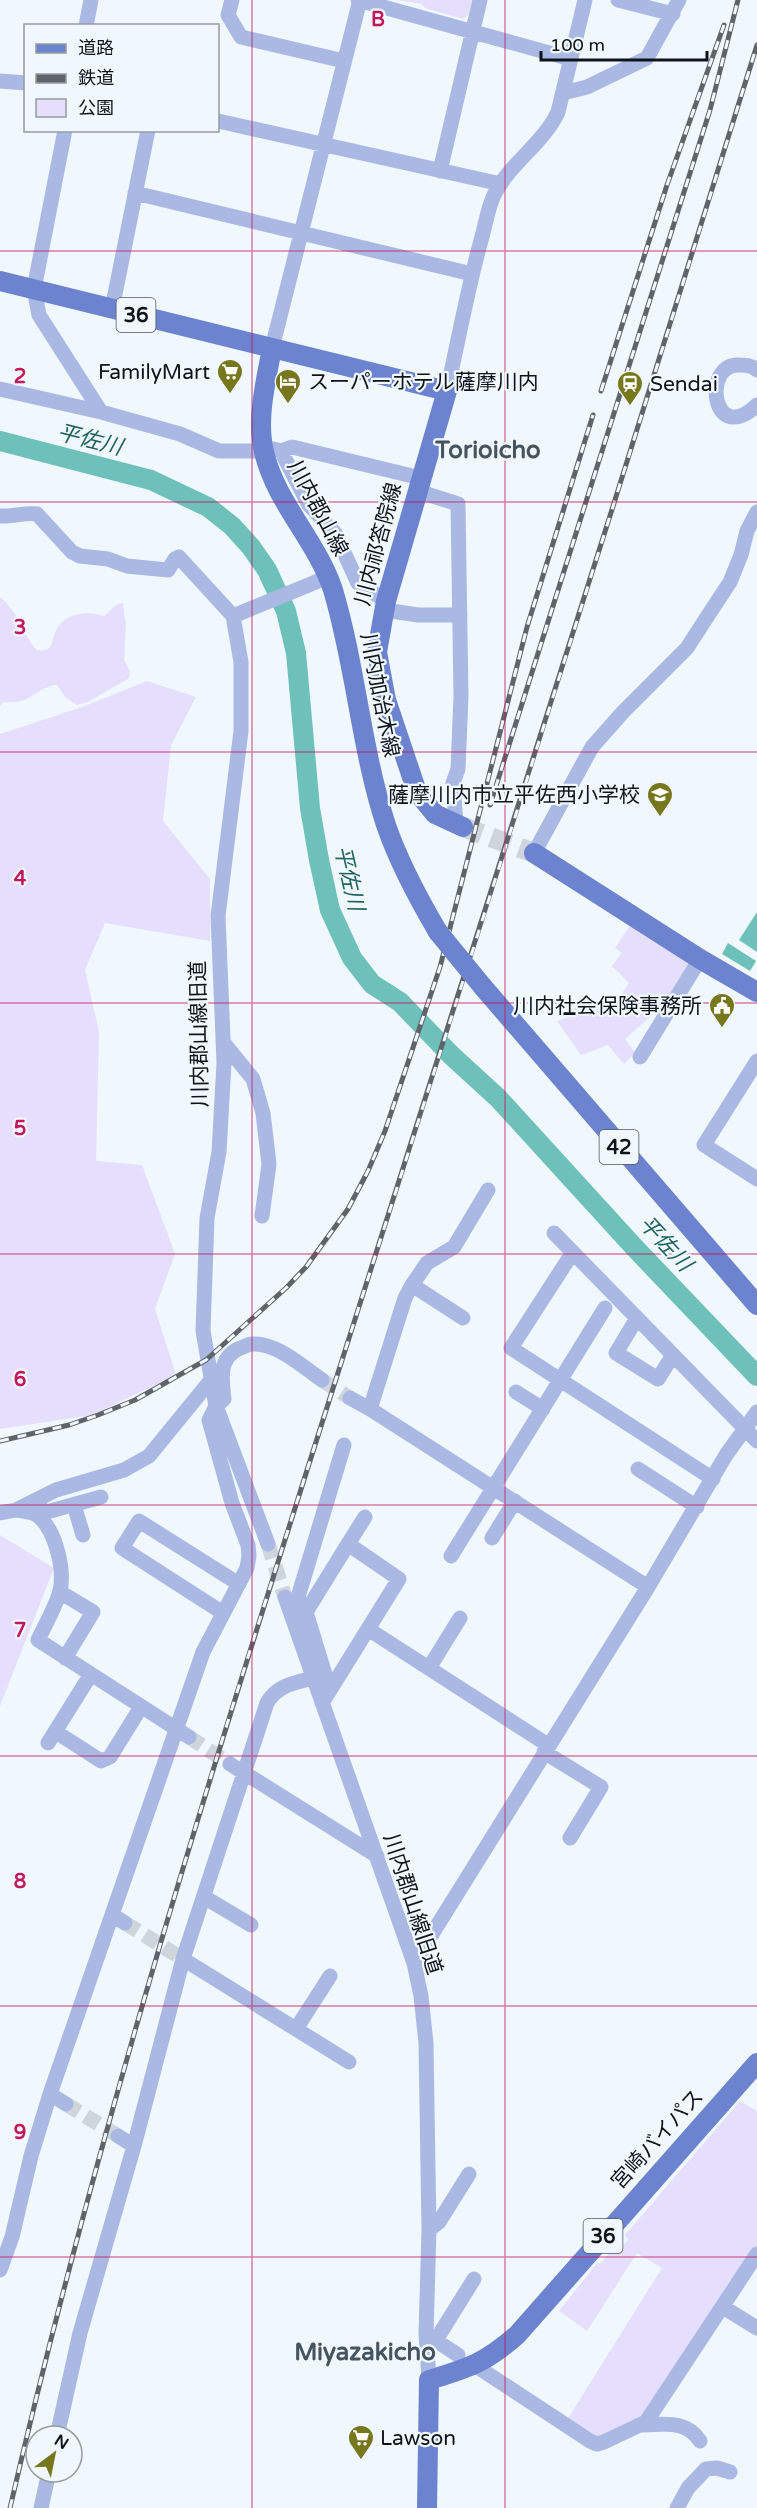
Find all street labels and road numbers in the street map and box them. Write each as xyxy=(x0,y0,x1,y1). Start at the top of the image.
road number: 36 xyxy=(116,298,156,332)
street label: 川内郡山線 xyxy=(282,456,353,560)
street label: 川内祁答院線 xyxy=(350,480,407,608)
street label: 川内加治木線 xyxy=(355,631,404,759)
street label: 川内郡山線旧道 xyxy=(186,960,213,1108)
road number: 42 xyxy=(600,1130,638,1164)
street label: 川内郡山線旧道 xyxy=(378,1830,447,1978)
street label: 宮崎バイパス xyxy=(606,2084,709,2194)
road number: 36 xyxy=(584,2219,622,2253)

